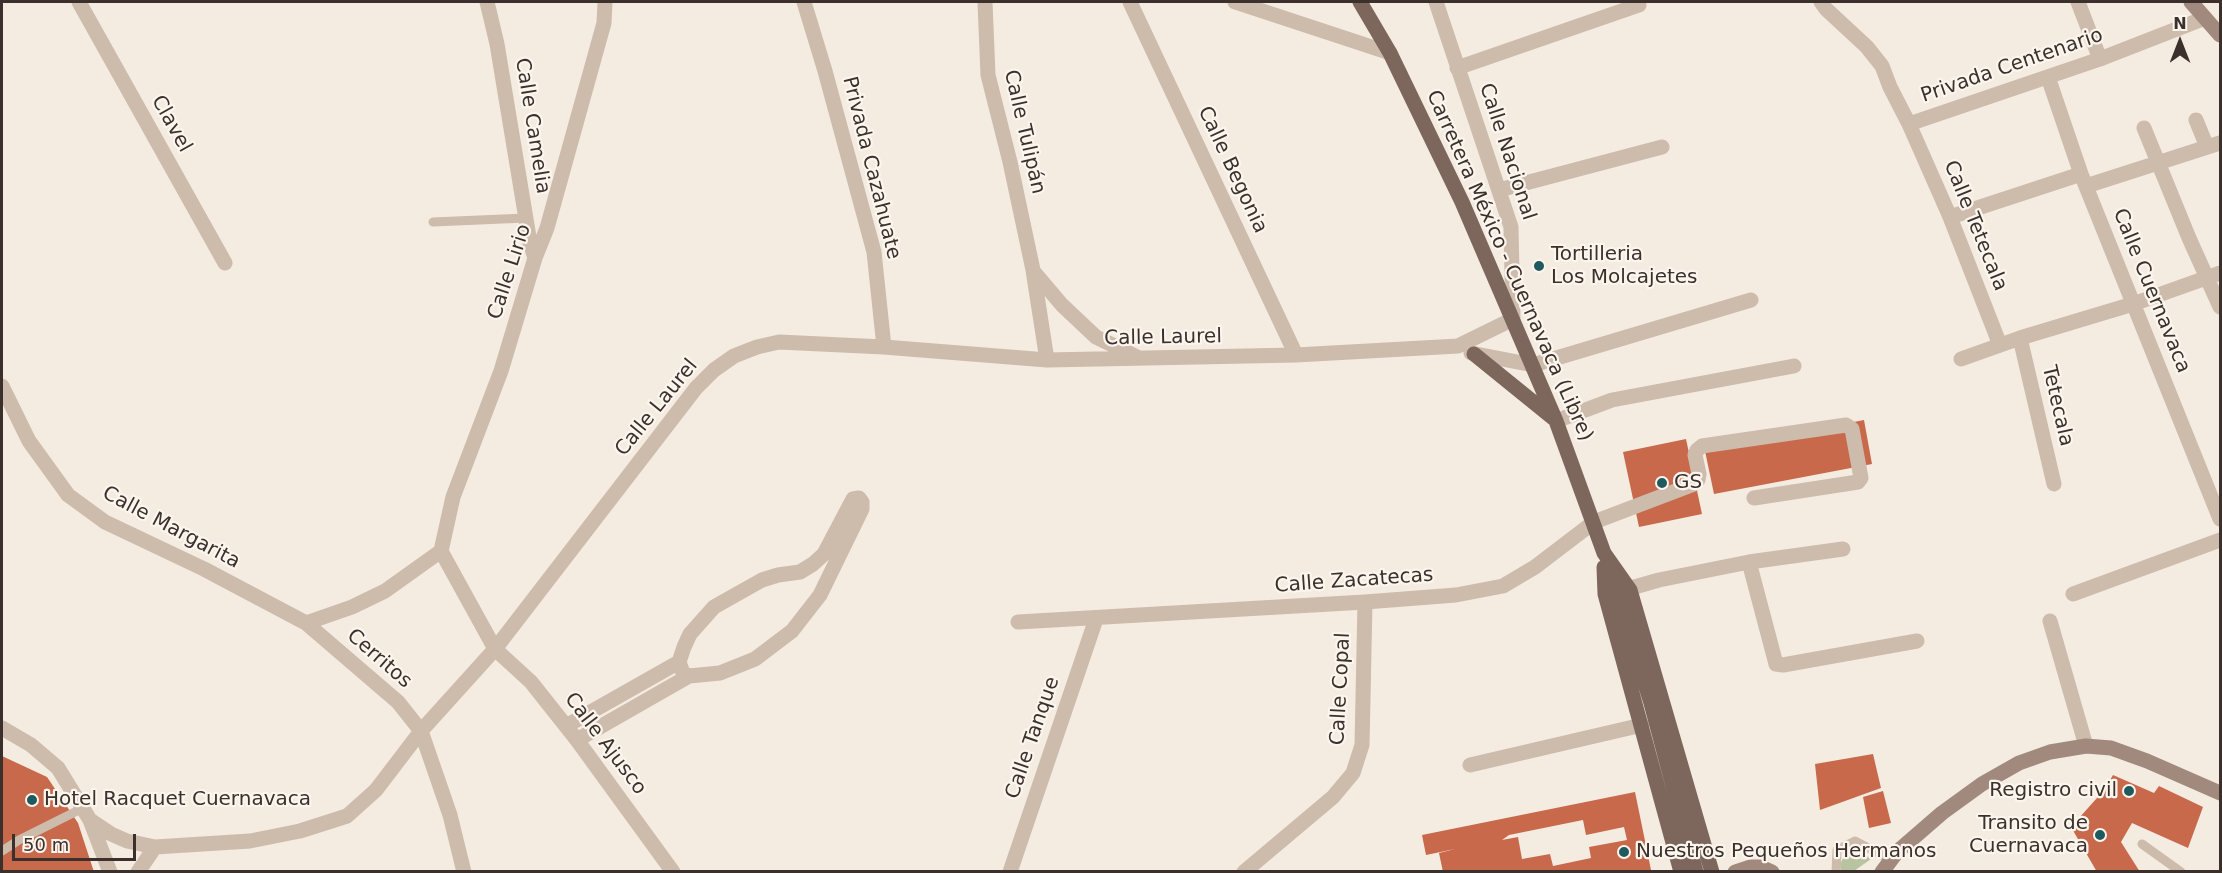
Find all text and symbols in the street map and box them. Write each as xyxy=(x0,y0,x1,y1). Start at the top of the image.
north arrow xyxy=(2150,12,2210,72)
text: N xyxy=(2173,14,2187,33)
street label: Privada Centenario xyxy=(1918,24,2106,108)
street label: Calle Camelia xyxy=(509,56,555,196)
street label: Calle Tulipán xyxy=(998,68,1050,196)
street label: Privada Cazahuate xyxy=(837,74,905,262)
street label: Calle Nacional xyxy=(1474,81,1540,223)
street label: Carretera México - Cuernavaca (Libre) xyxy=(1420,87,1598,445)
street label: Clavel xyxy=(146,91,196,157)
street label: Calle Begonia xyxy=(1192,103,1272,237)
street label: Calle Tetecala xyxy=(1938,157,2012,295)
street label: Calle Cuernavaca xyxy=(2107,205,2195,377)
street label: Calle Lirio xyxy=(483,221,537,323)
place label: Tortilleria Los Molcajetes xyxy=(1551,243,1698,290)
marker: Tortilleria Los Molcajetes xyxy=(1532,259,1546,273)
street label: Calle Laurel xyxy=(1104,325,1222,351)
street label: Calle Laurel xyxy=(611,355,703,461)
street label: Tetecala xyxy=(2036,363,2078,449)
place label: GS xyxy=(1674,471,1702,495)
marker: GS xyxy=(1655,476,1669,490)
street label: Calle Margarita xyxy=(98,482,244,574)
street label: Calle Zacatecas xyxy=(1274,563,1434,599)
street label: Cerritos xyxy=(342,624,416,694)
street label: Calle Copal xyxy=(1326,632,1356,746)
street label: Calle Tanque xyxy=(1001,674,1065,802)
street label: Calle Ajusco xyxy=(559,688,651,800)
place label: Registro civil xyxy=(1989,779,2117,803)
marker: Registro civil xyxy=(2122,784,2136,798)
place label: Hotel Racquet Cuernavaca xyxy=(44,788,311,812)
marker: Hotel Racquet Cuernavaca xyxy=(25,793,39,807)
place label: Transito de Cuernavaca xyxy=(1969,812,2088,859)
scale bar xyxy=(15,822,140,860)
marker: Transito de Cuernavaca xyxy=(2093,828,2107,842)
text: 50 m xyxy=(23,834,69,855)
place label: Nuestros Pequeños Hermanos xyxy=(1636,840,1936,864)
marker: Nuestros Pequeños Hermanos xyxy=(1617,845,1631,859)

